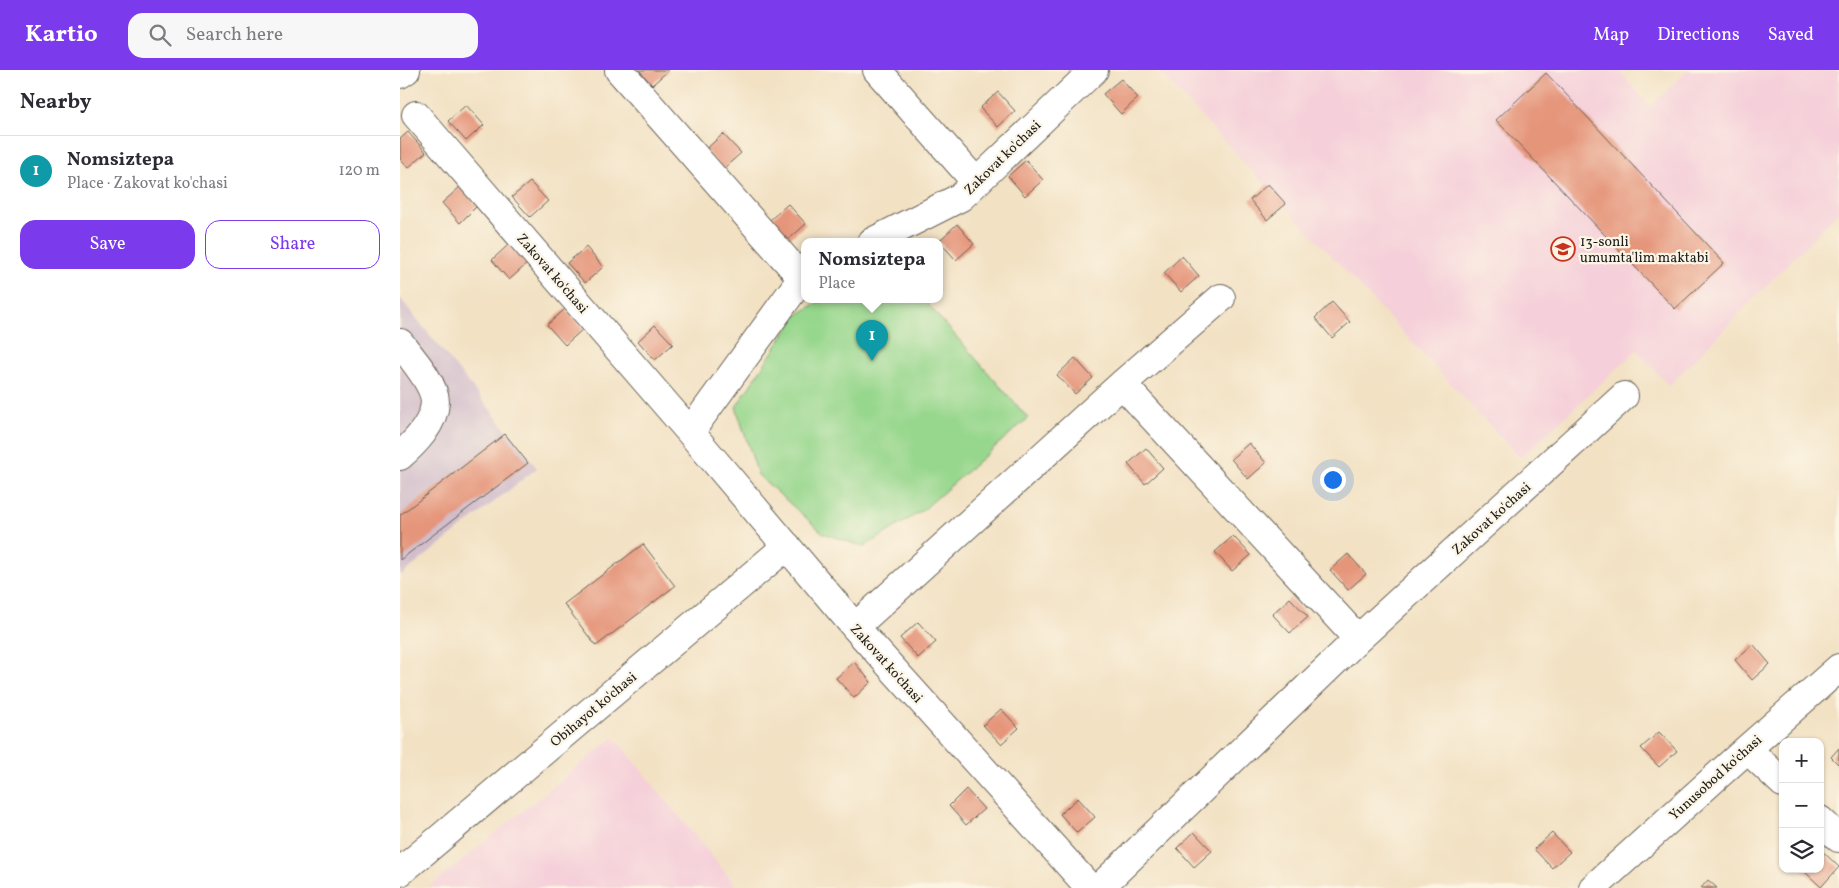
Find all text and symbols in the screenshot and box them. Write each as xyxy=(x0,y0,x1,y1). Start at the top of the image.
search box xyxy=(128,13,478,58)
text: Kartio xyxy=(25,18,98,52)
icon: search xyxy=(146,21,174,49)
text: Search here xyxy=(186,22,283,48)
text: Map xyxy=(1593,23,1629,48)
text: Directions xyxy=(1657,23,1740,48)
text: Saved xyxy=(1768,23,1814,48)
text: Nearby xyxy=(20,88,91,117)
street label: Zakovat ko'chasi xyxy=(960,116,1046,200)
text: Nomsiztepa xyxy=(67,147,174,173)
text: 1 xyxy=(33,160,39,182)
text: 120 m xyxy=(338,160,380,182)
text: Place · Zakovat ko'chasi xyxy=(67,173,228,195)
button: Save xyxy=(20,220,195,269)
button: Share xyxy=(205,220,380,269)
street label: Zakovat ko'chasi xyxy=(512,230,592,318)
place label: 13-sonli umumta'lim maktabi xyxy=(1580,233,1709,268)
school or university icon: 13-sonli umumta'lim maktabi xyxy=(1550,236,1576,262)
popup xyxy=(801,238,943,303)
text: Nomsiztepa xyxy=(818,247,926,273)
text: Place xyxy=(818,273,855,295)
pin: 1 xyxy=(856,320,888,361)
your location xyxy=(1320,467,1346,493)
street label: Zakovat ko'chasi xyxy=(1448,479,1536,560)
street label: Zakovat ko'chasi xyxy=(845,620,926,708)
street label: Obihayot ko'chasi xyxy=(547,668,641,752)
street label: Yunusobod ko'chasi xyxy=(1665,731,1767,825)
map controls xyxy=(1779,738,1824,873)
button: + xyxy=(1779,738,1824,783)
button: − xyxy=(1779,783,1824,828)
button: layers xyxy=(1779,828,1824,873)

